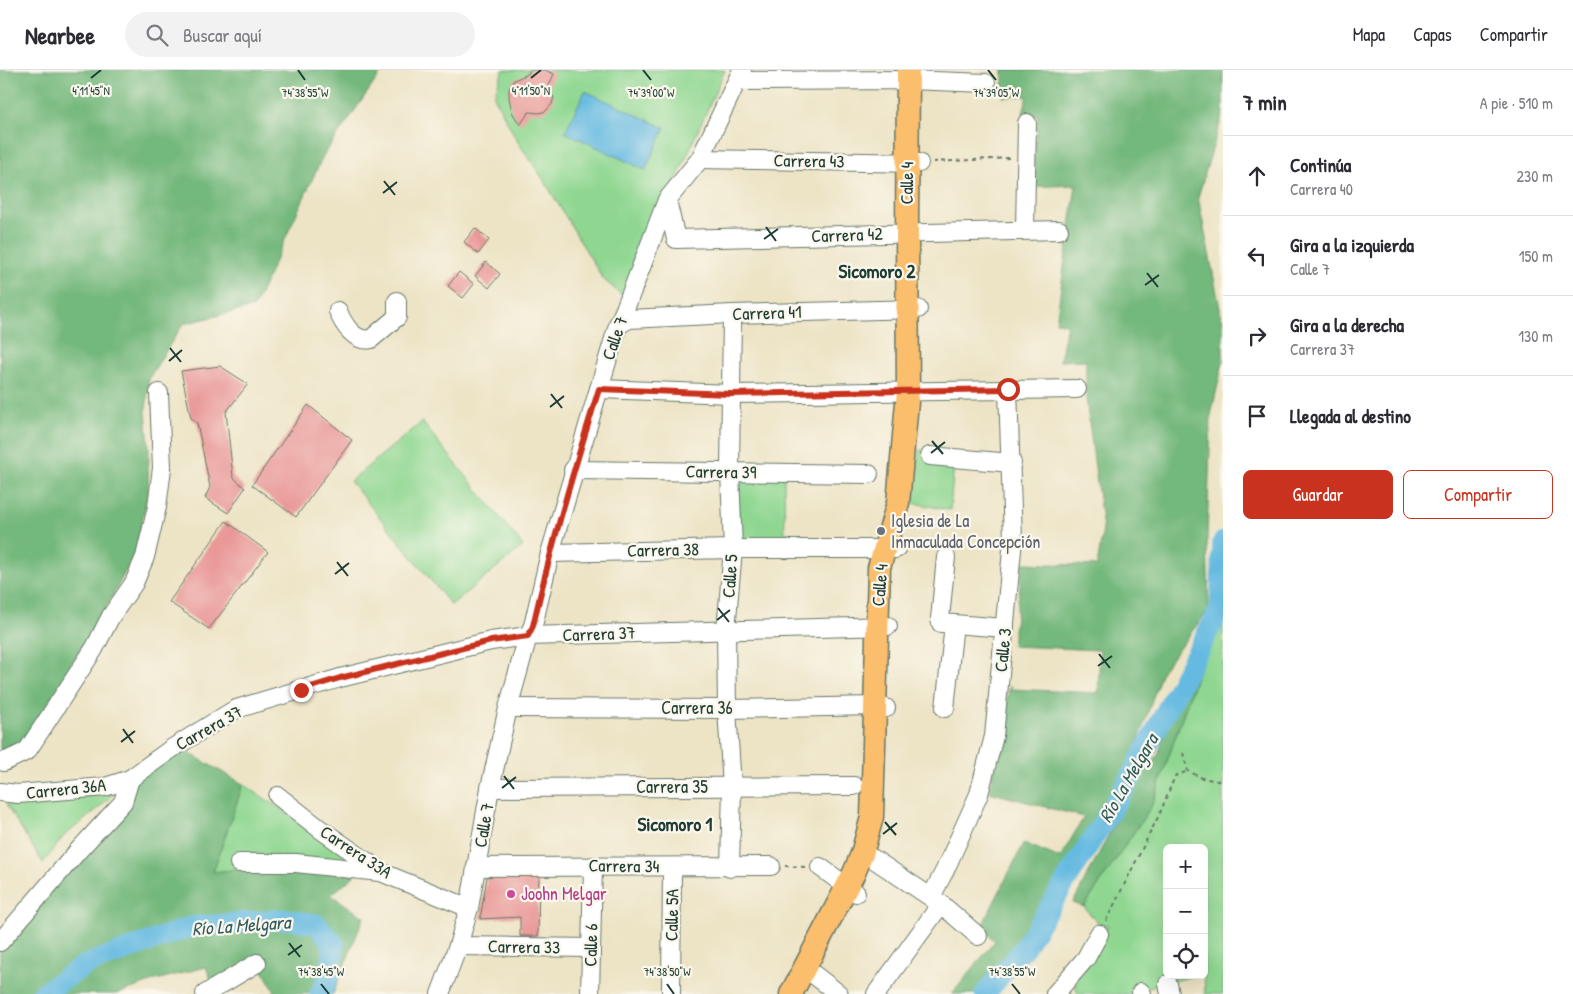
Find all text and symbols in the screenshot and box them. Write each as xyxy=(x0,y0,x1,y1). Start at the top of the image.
search box xyxy=(125,12,475,57)
text: Nearbee xyxy=(25,19,95,51)
icon: search xyxy=(143,21,171,49)
text: Buscar aquí xyxy=(183,22,262,48)
text: Mapa xyxy=(1353,22,1385,47)
text: Capas xyxy=(1413,22,1452,47)
text: Compartir xyxy=(1480,22,1548,47)
text: 4°11'45"N xyxy=(72,82,110,99)
text: 4°11'50"N xyxy=(512,82,550,99)
text: 74°38'55"W xyxy=(282,84,329,101)
text: 74°39'00"W xyxy=(628,84,675,101)
text: 74°39'05"W xyxy=(973,84,1020,101)
text: 7 min xyxy=(1243,88,1287,117)
text: A pie · 510 m xyxy=(1480,92,1553,114)
street label: Carrera 43 xyxy=(773,147,845,174)
text: Continúa xyxy=(1290,152,1351,178)
street label: Calle 4 xyxy=(894,161,919,205)
icon: ahead xyxy=(1243,162,1271,190)
text: 230 m xyxy=(1517,165,1553,187)
text: Carrera 40 xyxy=(1290,178,1353,200)
street label: Carrera 42 xyxy=(811,221,884,248)
text: Gira a la izquierda xyxy=(1290,232,1414,258)
icon: left xyxy=(1243,242,1271,270)
text: 150 m xyxy=(1519,245,1553,267)
district label: Sicomoro 2 xyxy=(839,258,916,284)
text: Calle 7 xyxy=(1290,258,1330,280)
street label: Carrera 41 xyxy=(732,299,802,326)
street label: Calle 7 xyxy=(595,312,634,363)
text: Gira a la derecha xyxy=(1290,312,1404,338)
icon: right xyxy=(1243,322,1271,350)
text: 130 m xyxy=(1518,325,1553,347)
text: Carrera 37 xyxy=(1290,338,1355,360)
route start xyxy=(997,378,1020,401)
icon: arrive xyxy=(1243,402,1271,430)
text: Llegada al destino xyxy=(1290,403,1411,429)
street label: Carrera 39 xyxy=(685,458,757,485)
button: Guardar xyxy=(1243,470,1393,519)
button: Compartir xyxy=(1403,470,1553,519)
place label: Iglesia de La Inmaculada Concepción xyxy=(891,508,1040,554)
marker: Iglesia de La Inmaculada Concepción xyxy=(875,525,887,537)
street label: Carrera 38 xyxy=(627,536,699,563)
street label: Calle 5 xyxy=(716,553,744,599)
street label: Calle 4 xyxy=(865,562,894,607)
street label: Carrera 37 xyxy=(562,620,636,647)
street label: Calle 3 xyxy=(988,627,1017,673)
route end xyxy=(290,679,313,702)
street label: Carrera 36 xyxy=(661,695,733,720)
street label: Carrera 37 xyxy=(171,699,247,756)
water label: Río La Melgara xyxy=(1092,727,1165,827)
street label: Carrera 36A xyxy=(25,772,107,805)
street label: Carrera 35 xyxy=(636,774,708,799)
street label: Calle 7 xyxy=(467,801,500,849)
district label: Sicomoro 1 xyxy=(638,811,713,837)
street label: Carrera 33A xyxy=(316,819,397,884)
map controls xyxy=(1163,844,1208,979)
button: + xyxy=(1163,844,1208,889)
street label: Carrera 34 xyxy=(588,852,660,879)
place label: Joohn Melgar xyxy=(521,881,607,906)
marker: Joohn Melgar xyxy=(505,888,517,900)
street label: Calle 5A xyxy=(659,888,684,941)
button: − xyxy=(1163,889,1208,934)
water label: Río La Melgara xyxy=(191,908,294,941)
street label: Calle 6 xyxy=(578,923,603,967)
street label: Carrera 33 xyxy=(488,933,560,960)
button: locate xyxy=(1163,934,1208,979)
text: 74°38'45"W xyxy=(298,963,345,980)
text: 74°38'50"W xyxy=(643,963,691,980)
text: 74°38'55"W xyxy=(989,963,1036,980)

